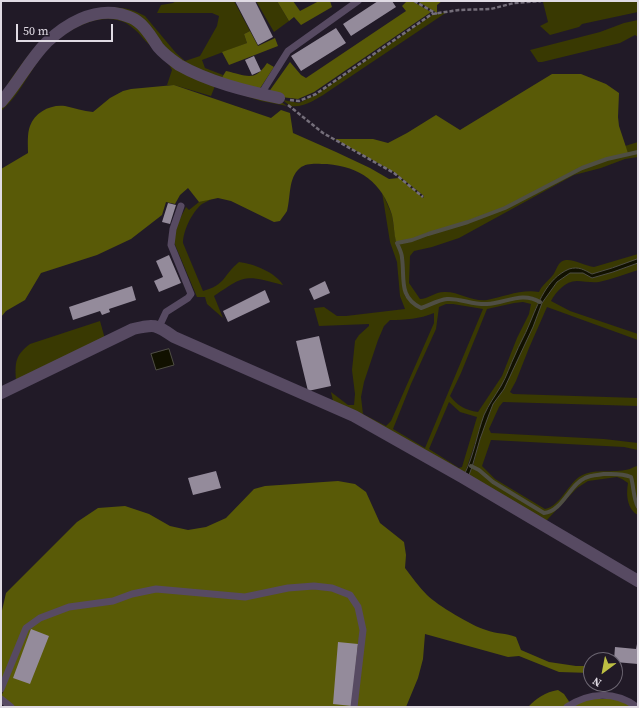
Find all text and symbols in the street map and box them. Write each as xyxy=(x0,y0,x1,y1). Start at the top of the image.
scale bar xyxy=(18,16,115,42)
text: 50 m xyxy=(23,23,49,39)
north arrow xyxy=(583,652,623,692)
text: N xyxy=(590,673,604,690)

